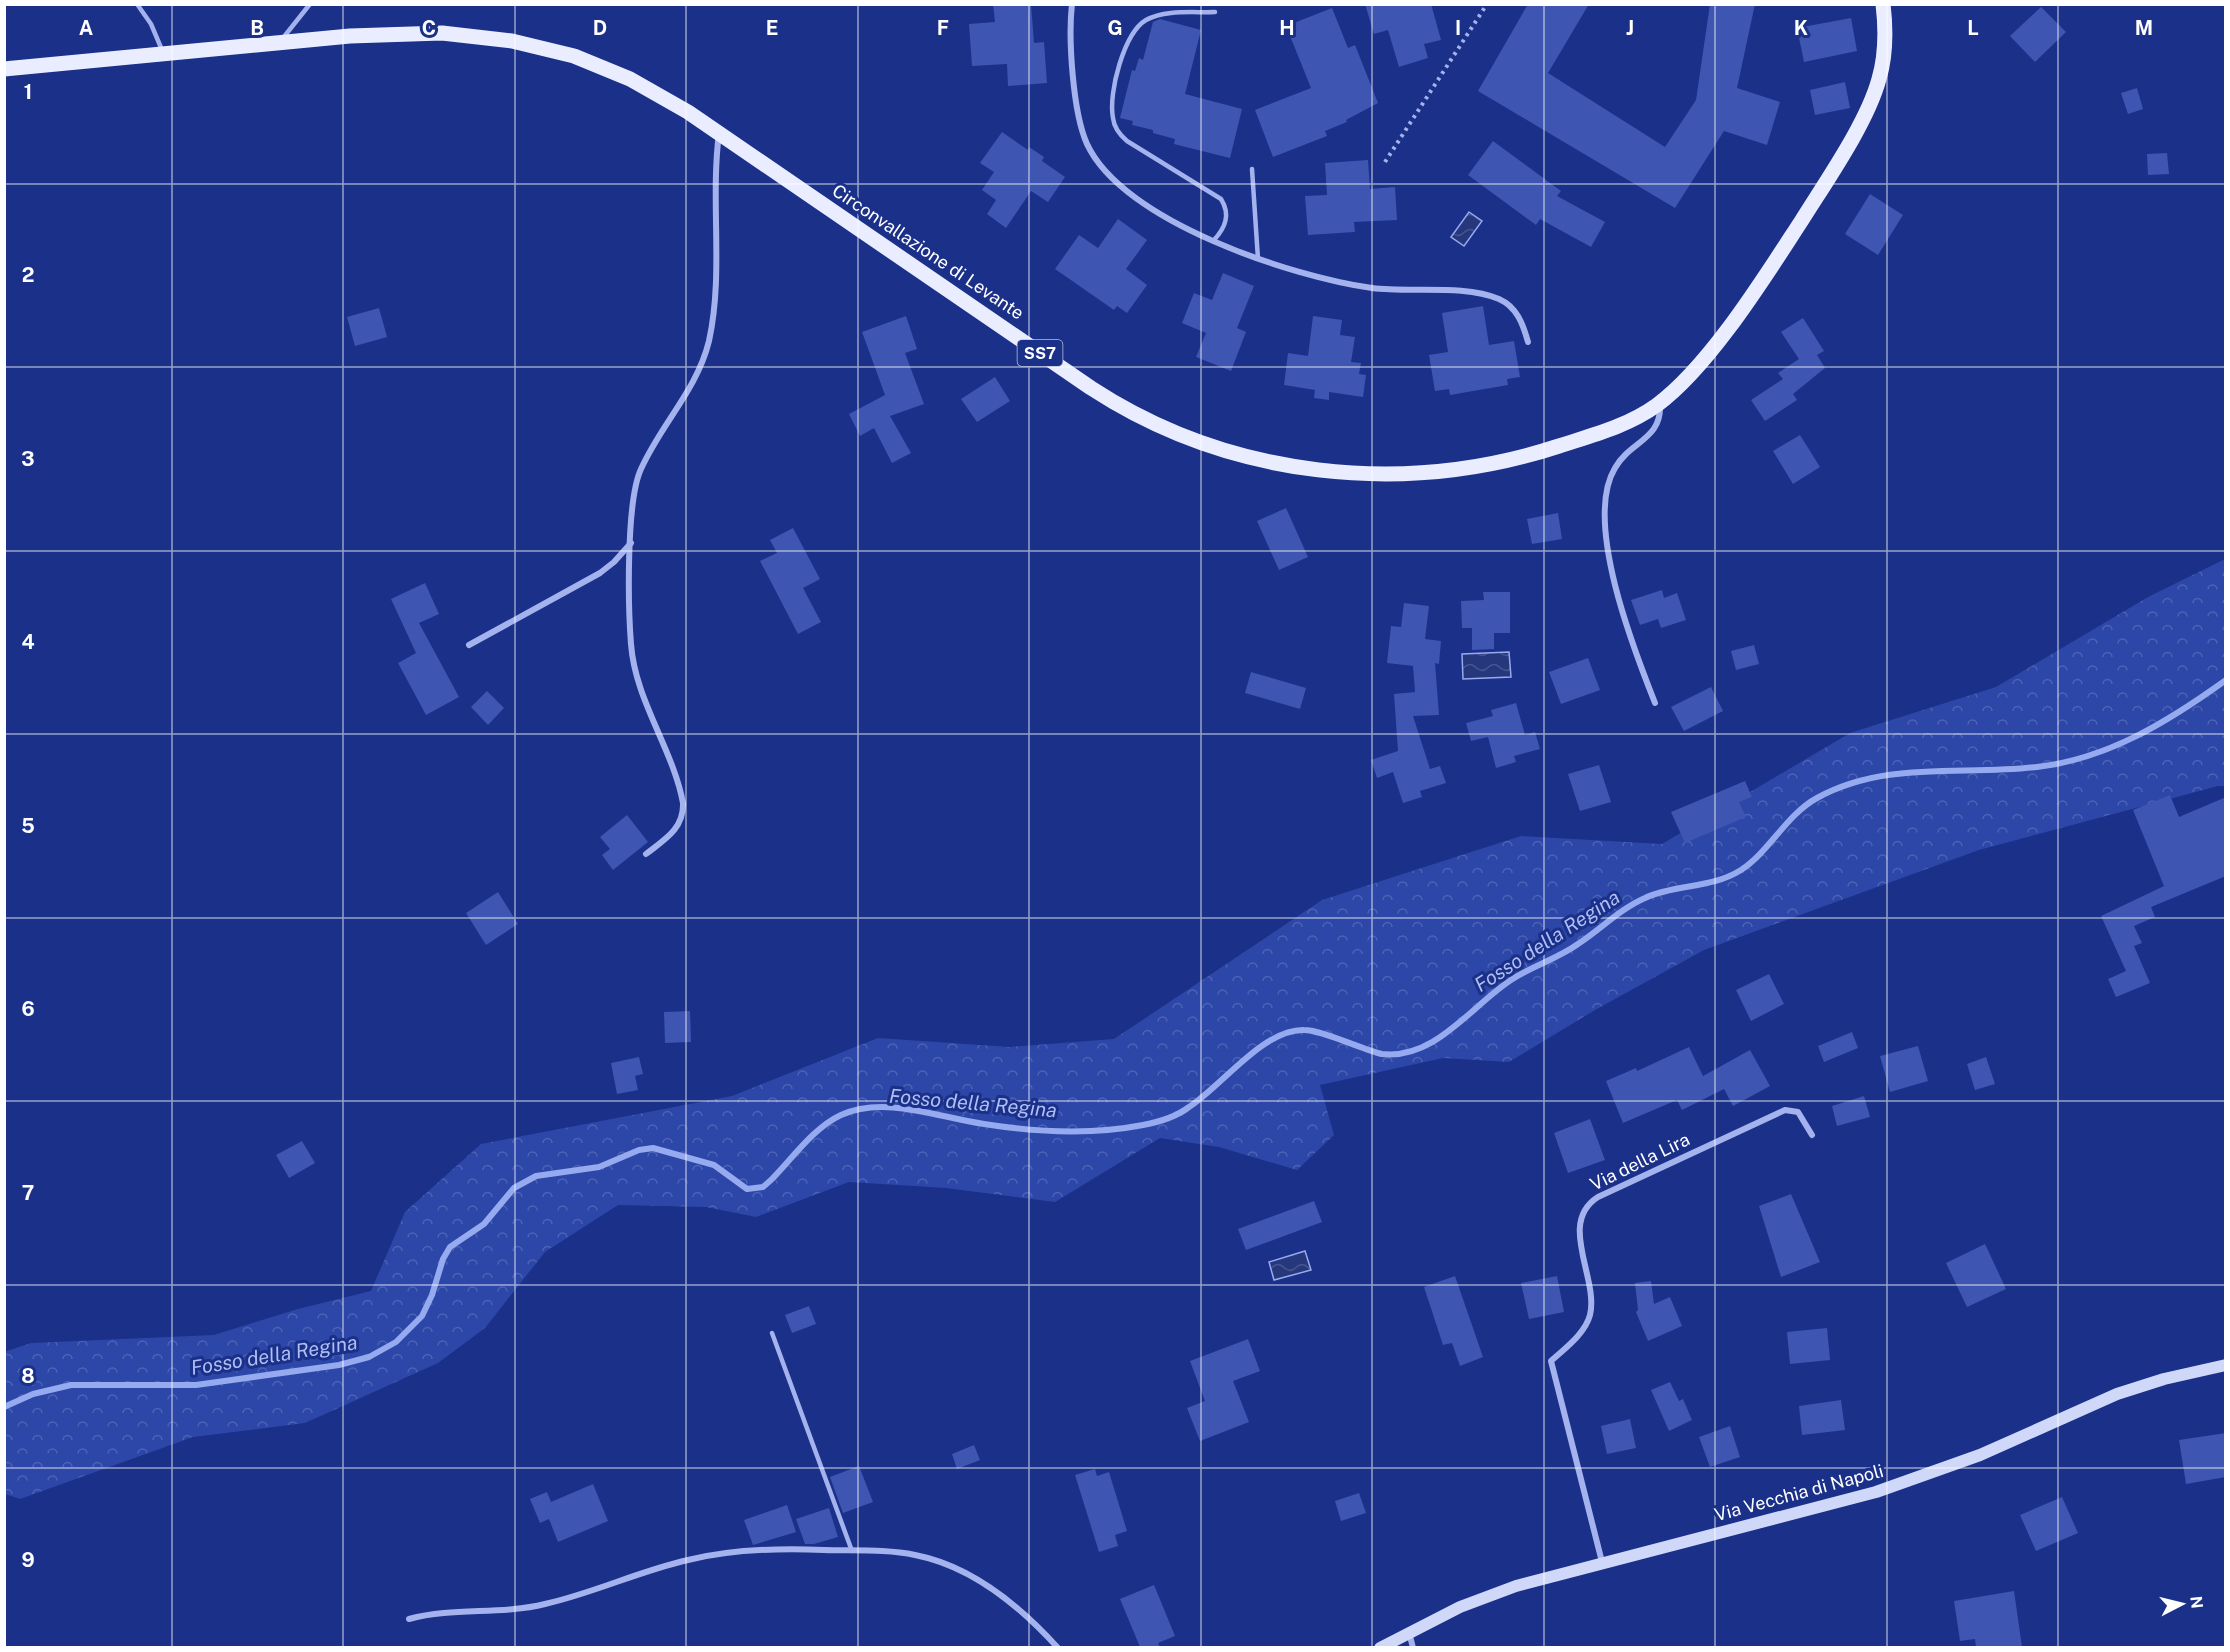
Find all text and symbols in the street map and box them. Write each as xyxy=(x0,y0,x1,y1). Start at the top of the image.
text: A xyxy=(79,16,93,40)
text: B xyxy=(250,16,264,40)
text: C xyxy=(422,16,436,40)
text: D xyxy=(593,16,607,40)
text: E xyxy=(766,16,778,40)
text: F xyxy=(937,16,949,40)
text: G xyxy=(1107,16,1123,40)
text: H xyxy=(1279,16,1295,40)
text: I xyxy=(1455,16,1461,40)
text: J xyxy=(1626,16,1634,40)
text: K xyxy=(1794,16,1808,40)
text: L xyxy=(1967,16,1979,40)
text: M xyxy=(2135,16,2153,40)
text: 1 xyxy=(24,80,32,104)
street label: Circonvallazione di Levante xyxy=(829,180,1028,324)
text: 2 xyxy=(22,263,34,287)
road number: SS7 xyxy=(1018,340,1062,366)
text: 3 xyxy=(21,447,35,471)
text: 4 xyxy=(21,630,35,654)
text: 5 xyxy=(21,814,35,838)
water label: Fosso della Regina xyxy=(1470,885,1624,997)
text: 6 xyxy=(21,997,35,1021)
water label: Fosso della Regina xyxy=(888,1084,1058,1122)
street label: Via della Lira xyxy=(1587,1128,1693,1195)
text: 7 xyxy=(22,1181,34,1205)
water label: Fosso della Regina xyxy=(189,1330,359,1380)
text: 8 xyxy=(21,1364,35,1388)
street label: Via Vecchia di Napoli xyxy=(1712,1460,1886,1525)
text: 9 xyxy=(21,1548,35,1572)
north arrow xyxy=(2152,1574,2212,1634)
text: N xyxy=(2186,1595,2207,1610)

